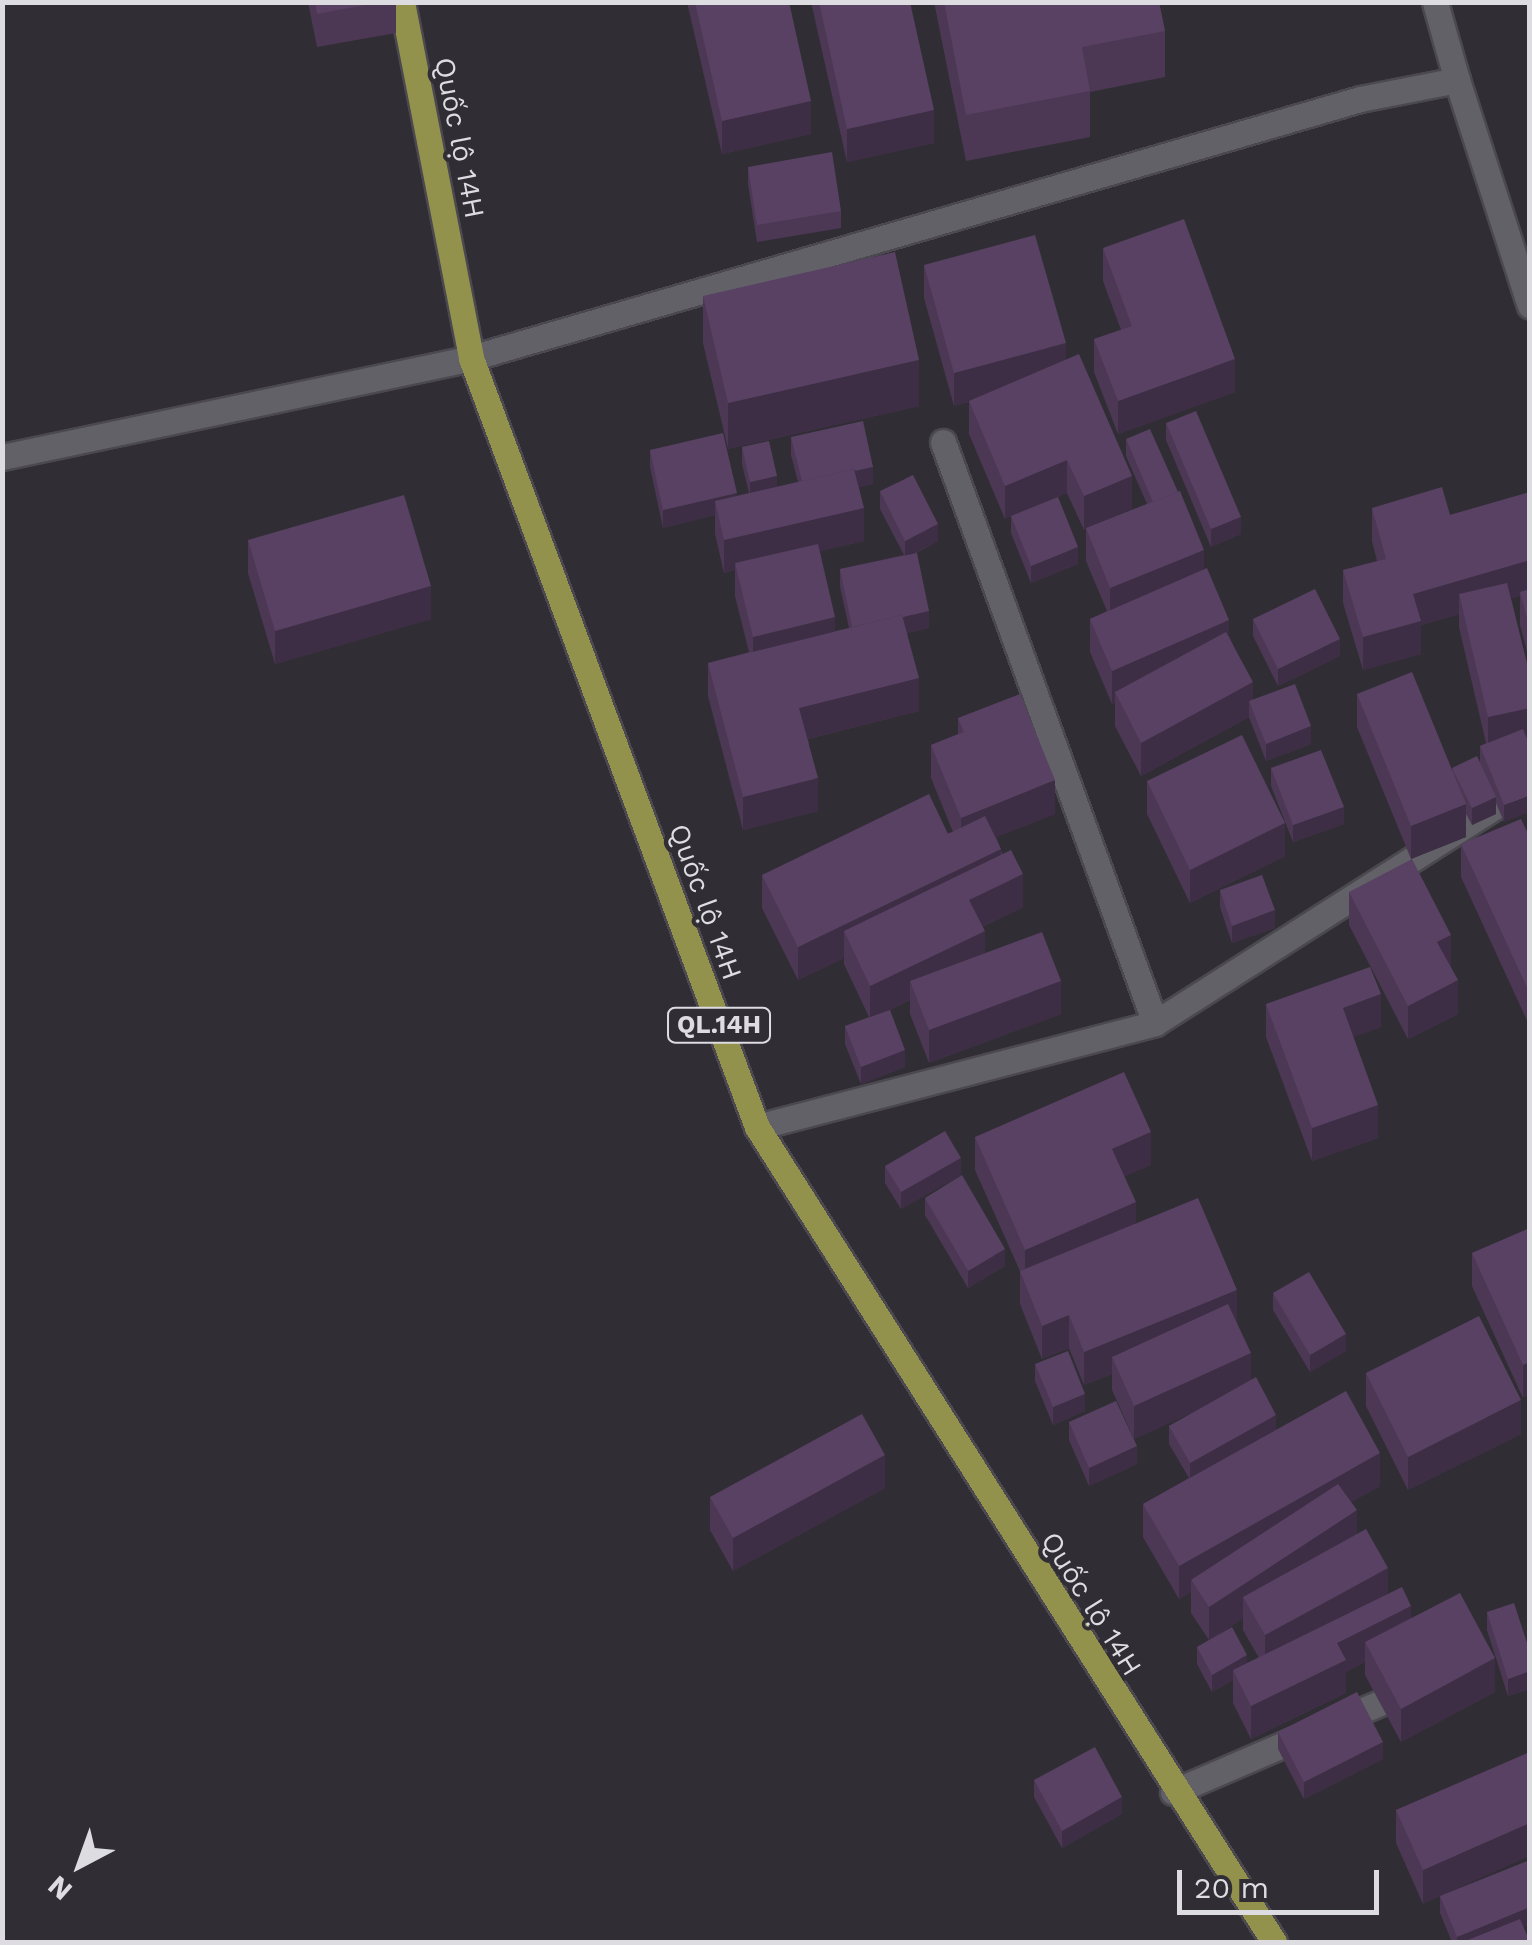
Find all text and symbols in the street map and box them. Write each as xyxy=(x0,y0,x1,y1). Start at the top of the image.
street label: Quốc lộ 14H xyxy=(427,54,491,222)
street label: Quốc lộ 14H xyxy=(661,819,749,985)
road number: QL.14H xyxy=(666,1005,772,1045)
street label: Quốc lộ 14H xyxy=(1033,1526,1149,1682)
north arrow xyxy=(30,1815,130,1915)
scale bar xyxy=(1182,1850,1384,1912)
text: N xyxy=(41,1869,79,1907)
text: 20 m xyxy=(1194,1870,1269,1905)

